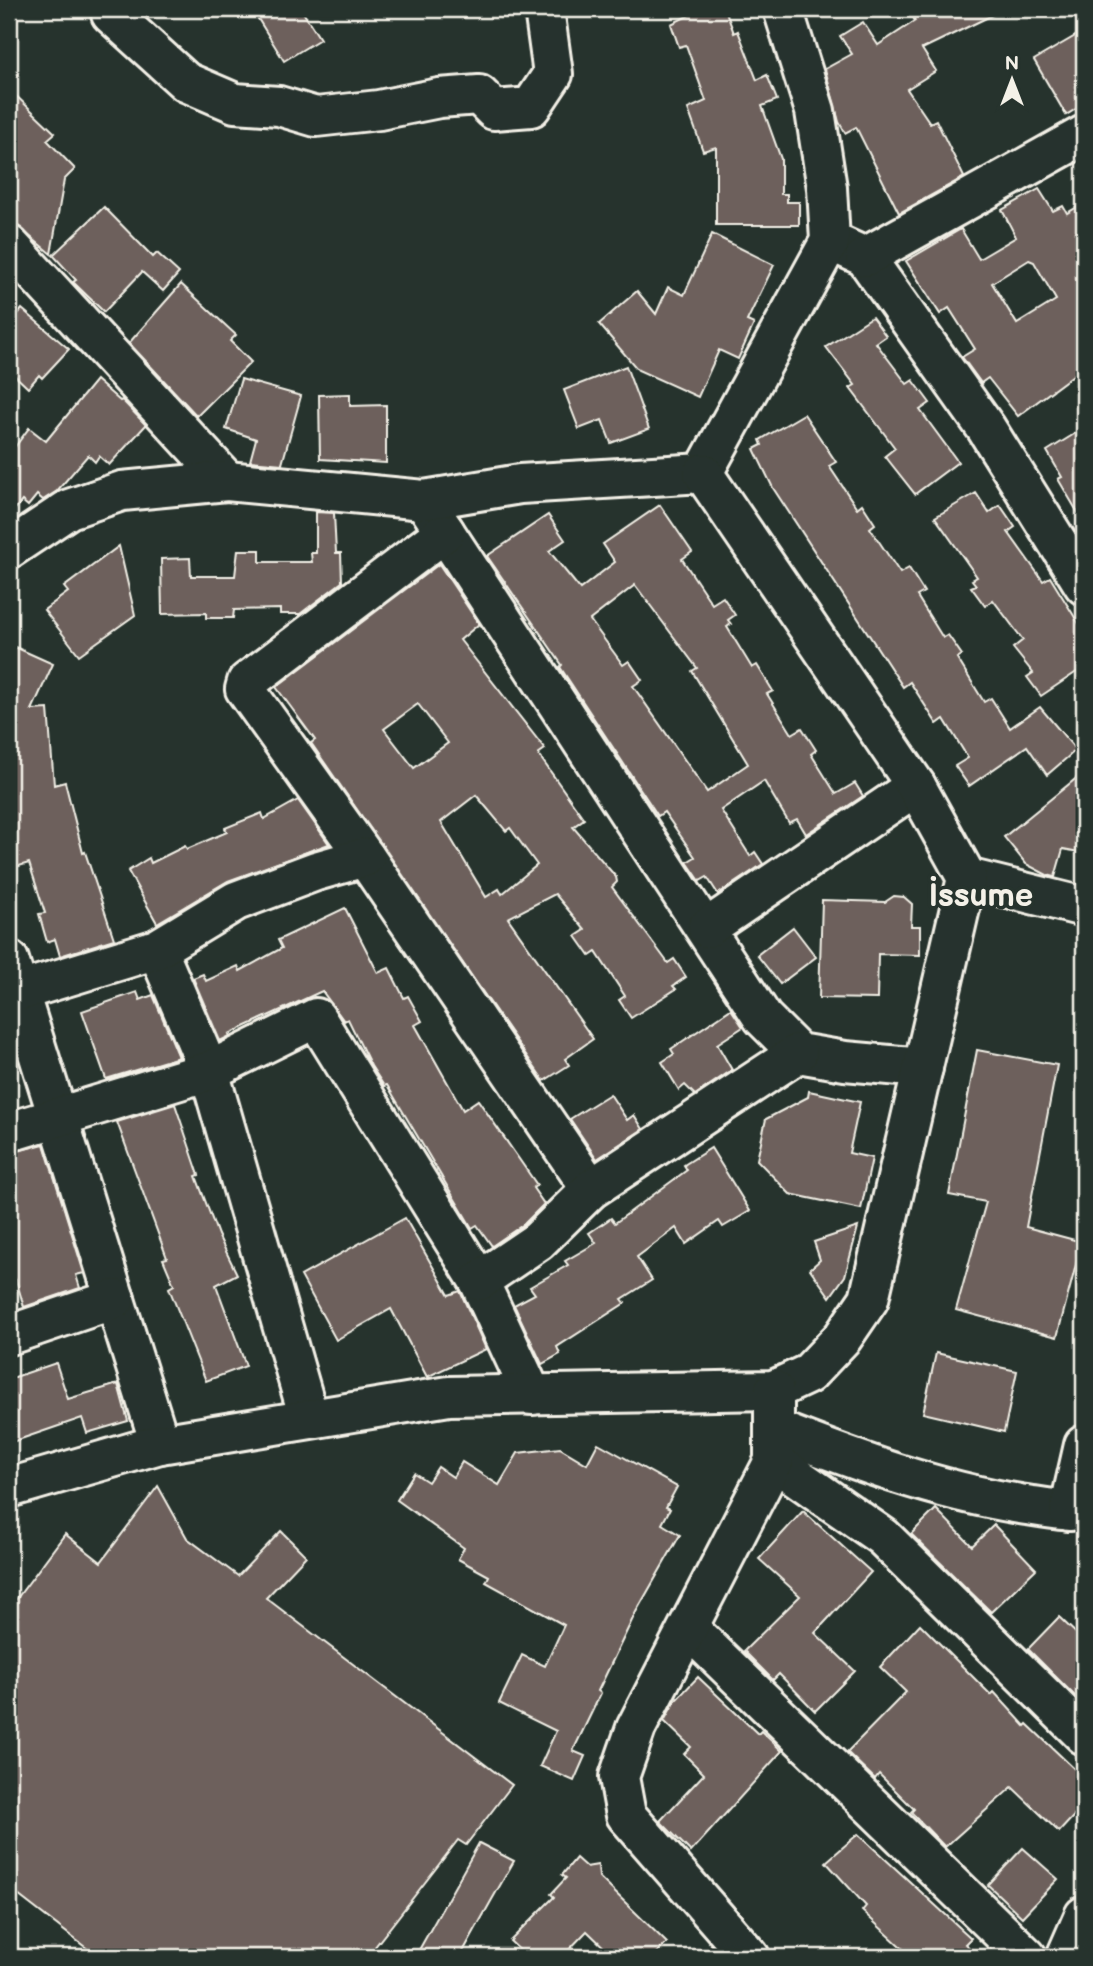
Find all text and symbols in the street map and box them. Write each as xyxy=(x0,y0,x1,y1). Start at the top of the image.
north arrow xyxy=(978,46,1048,116)
text: N xyxy=(1005,53,1019,76)
district label: İssume xyxy=(929,875,1033,916)

